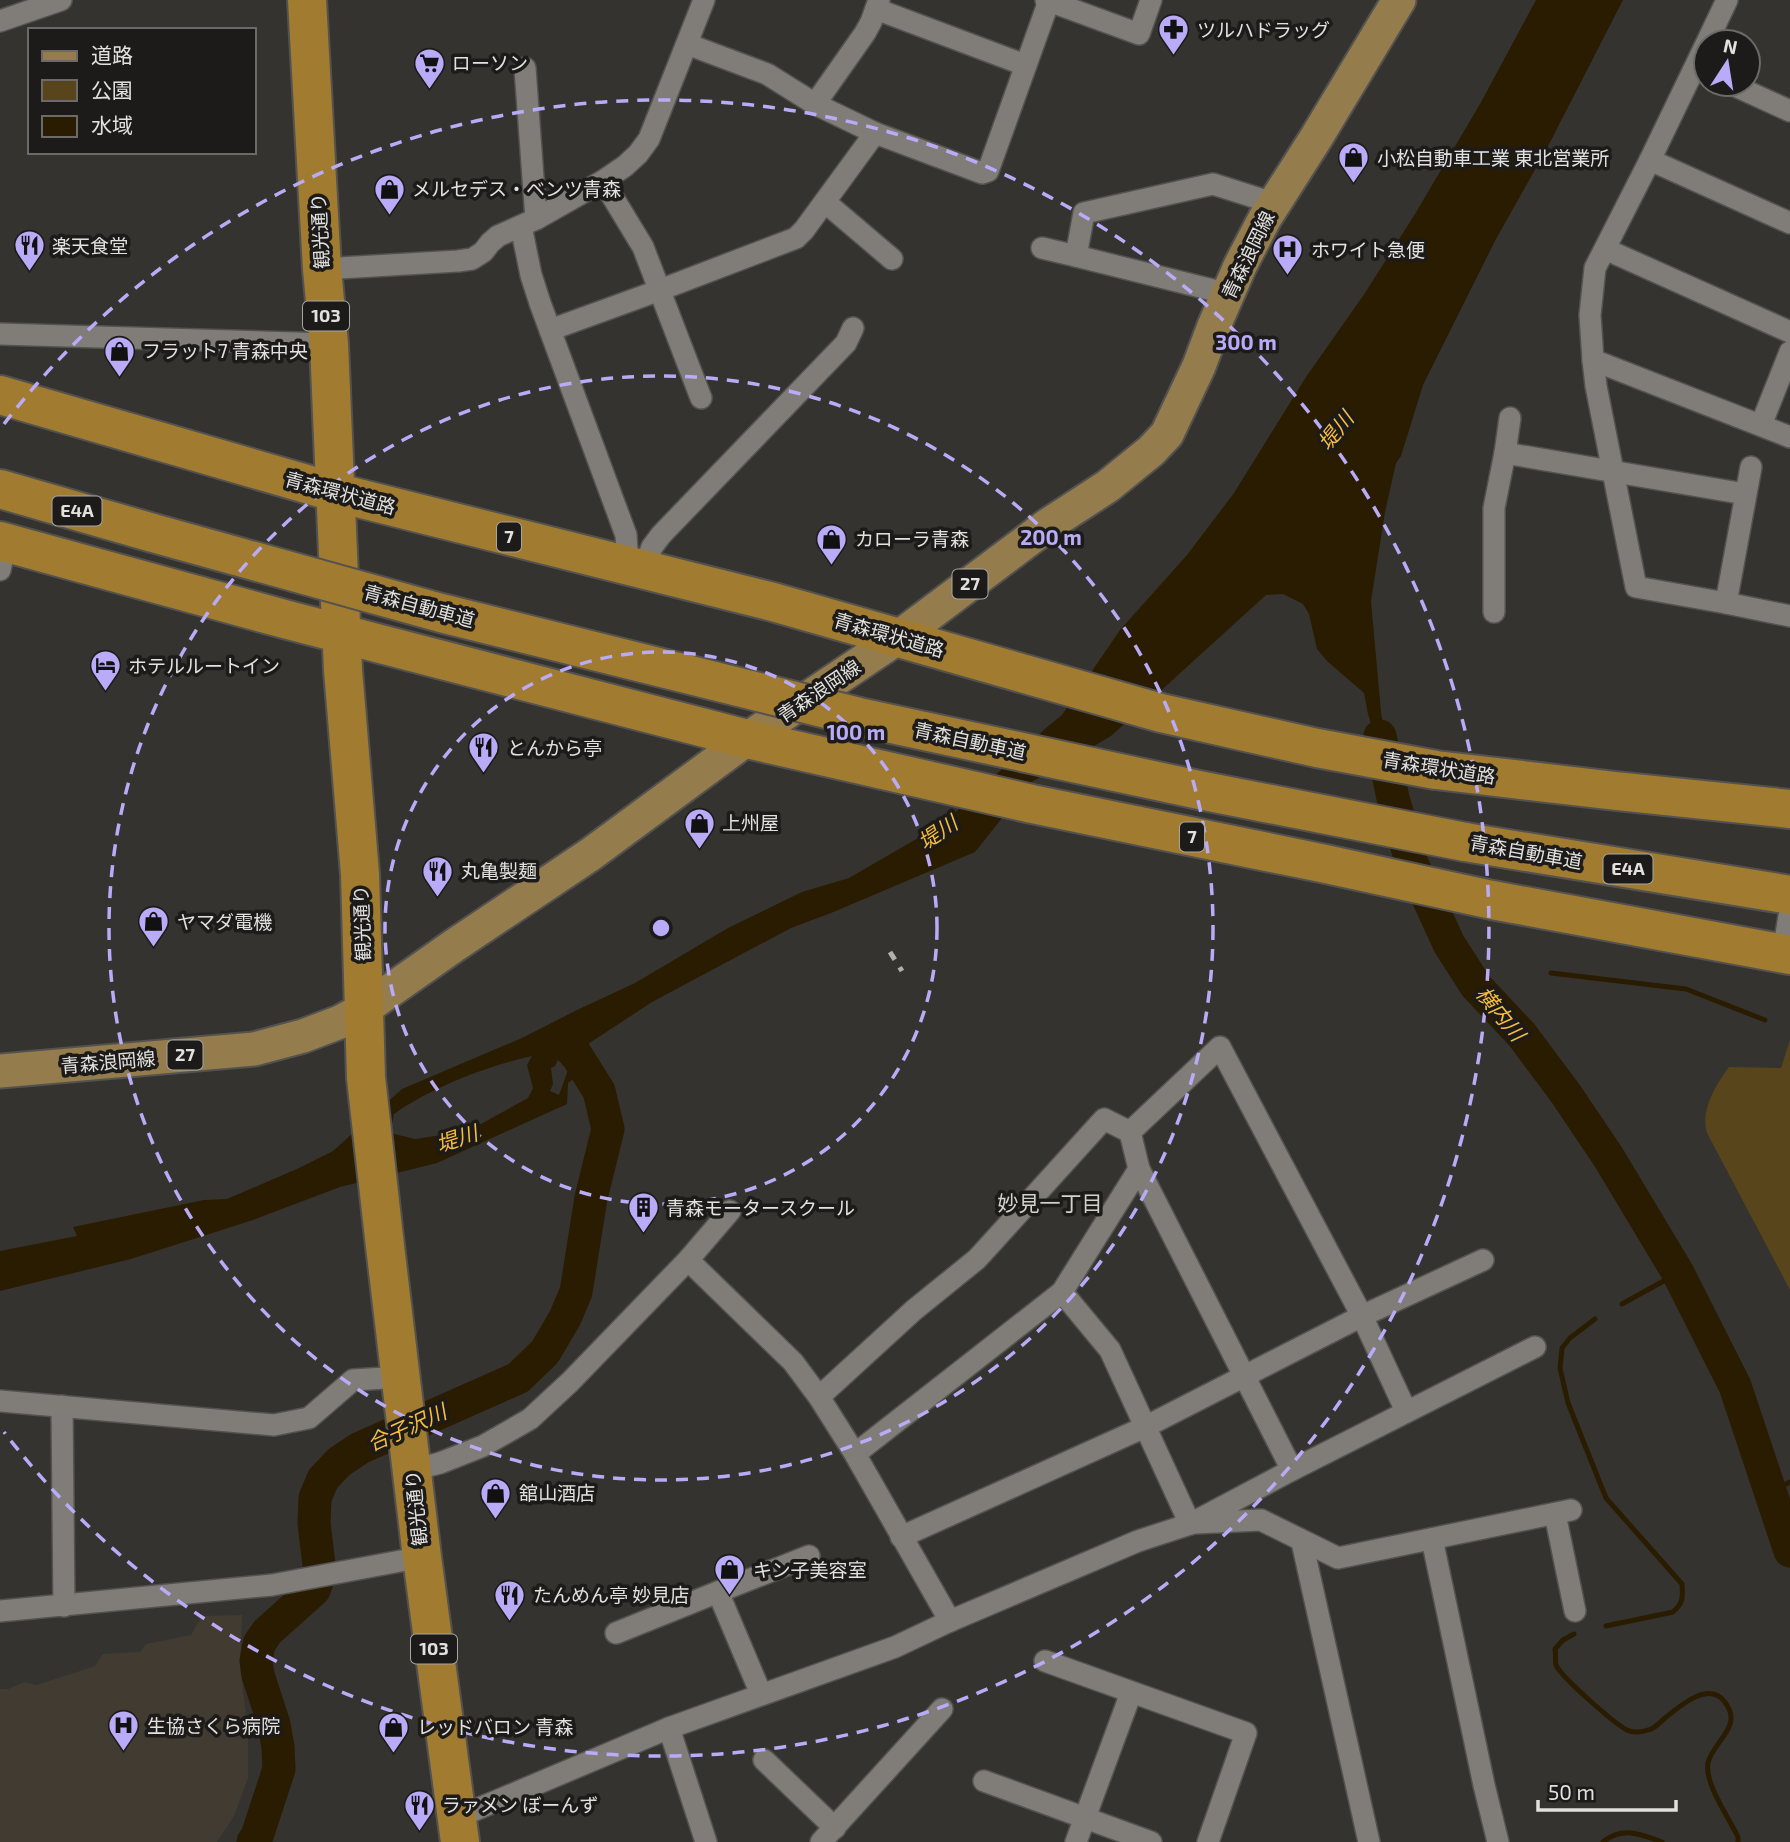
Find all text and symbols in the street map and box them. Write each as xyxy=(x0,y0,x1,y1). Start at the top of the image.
pharmacy icon: ツルハドラッグ xyxy=(1157,13,1191,57)
place label: ツルハドラッグ xyxy=(1197,18,1330,41)
legend xyxy=(28,28,256,154)
north arrow xyxy=(1692,28,1762,98)
text: N xyxy=(1722,33,1740,59)
text: 道路 xyxy=(91,42,133,67)
supermarket icon: ローソン xyxy=(412,46,446,90)
place label: ローソン xyxy=(452,51,528,74)
text: 公園 xyxy=(91,77,133,102)
text: 水域 xyxy=(91,112,133,137)
shop icon: 小松自動車工業 東北営業所 xyxy=(1337,141,1371,185)
place label: 小松自動車工業 東北営業所 xyxy=(1377,146,1609,169)
shop icon: メルセデス・ベンツ青森 xyxy=(372,172,406,216)
place label: メルセデス・ベンツ青森 xyxy=(412,177,621,200)
street label: 観光通り xyxy=(306,192,333,270)
street label: 青森浪岡線 xyxy=(1216,207,1279,303)
restaurant icon: 楽天食堂 xyxy=(12,229,46,273)
hospital icon: ホワイト急便 xyxy=(1271,233,1305,277)
place label: 楽天食堂 xyxy=(52,234,128,257)
place label: ホワイト急便 xyxy=(1311,238,1425,261)
road number: 103 xyxy=(303,302,349,330)
text: 300 m xyxy=(1215,329,1277,354)
shop icon: フラット7 青森中央 xyxy=(102,334,136,378)
place label: フラット7 青森中央 xyxy=(142,339,308,362)
water label: 堤川 xyxy=(1312,404,1359,454)
street label: 青森環状道路 xyxy=(282,467,398,518)
road number: E4A xyxy=(52,496,102,526)
road number: 7 xyxy=(497,522,521,552)
shop icon: カローラ青森 xyxy=(815,522,849,566)
text: 200 m xyxy=(1020,524,1082,549)
place label: カローラ青森 xyxy=(855,527,969,550)
road number: 27 xyxy=(953,570,988,598)
street label: 青森自動車道 xyxy=(361,580,477,631)
street label: 青森環状道路 xyxy=(831,608,947,661)
hotel icon: ホテルルートイン xyxy=(88,649,122,693)
place label: ホテルルートイン xyxy=(128,654,280,677)
street label: 青森浪岡線 xyxy=(773,654,865,727)
street label: 青森自動車道 xyxy=(912,717,1028,764)
text: 100 m xyxy=(827,719,885,744)
restaurant icon: とんから亭 xyxy=(467,731,501,775)
place label: とんから亭 xyxy=(507,736,602,759)
street label: 青森環状道路 xyxy=(1381,747,1497,788)
shop icon: 上州屋 xyxy=(682,806,716,850)
water label: 堤川 xyxy=(913,809,963,854)
place label: 上州屋 xyxy=(722,811,779,834)
road number: 7 xyxy=(1180,822,1204,852)
street label: 青森自動車道 xyxy=(1468,830,1584,873)
restaurant icon: 丸亀製麺 xyxy=(421,854,455,898)
road number: E4A xyxy=(1604,854,1652,884)
place label: 丸亀製麺 xyxy=(461,859,537,882)
street label: 観光通り xyxy=(349,885,374,961)
shop icon: ヤマダ電機 xyxy=(137,905,171,949)
place label: ヤマダ電機 xyxy=(177,910,272,933)
centre of rings xyxy=(649,916,673,940)
water label: 横内川 xyxy=(1472,981,1532,1047)
road number: 27 xyxy=(168,1040,202,1070)
street label: 青森浪岡線 xyxy=(60,1046,156,1077)
water label: 堤川 xyxy=(433,1119,482,1156)
district label: 妙見一丁目 xyxy=(998,1190,1103,1215)
building icon: 青森モータースクール xyxy=(626,1191,660,1235)
place label: 青森モータースクール xyxy=(666,1196,855,1219)
water label: 合子沢川 xyxy=(363,1397,452,1455)
street label: 観光通り xyxy=(400,1469,431,1547)
shop icon: 舘山酒店 xyxy=(479,1476,513,1520)
place label: 舘山酒店 xyxy=(519,1481,595,1504)
shop icon: キン子美容室 xyxy=(713,1553,747,1597)
place label: キン子美容室 xyxy=(753,1558,866,1581)
restaurant icon: たんめん亭 妙見店 xyxy=(493,1578,527,1622)
place label: たんめん亭 妙見店 xyxy=(533,1583,689,1606)
road number: 103 xyxy=(411,1634,457,1664)
hospital icon: 生協さくら病院 xyxy=(107,1709,141,1753)
shop icon: レッドバロン 青森 xyxy=(377,1710,411,1754)
place label: 生協さくら病院 xyxy=(147,1714,280,1737)
place label: レッドバロン 青森 xyxy=(417,1715,573,1738)
scale bar xyxy=(1538,1769,1676,1813)
text: 50 m xyxy=(1548,1779,1595,1804)
restaurant icon: ラァメン ぼーんず xyxy=(402,1788,436,1832)
place label: ラァメン ぼーんず xyxy=(442,1793,598,1816)

